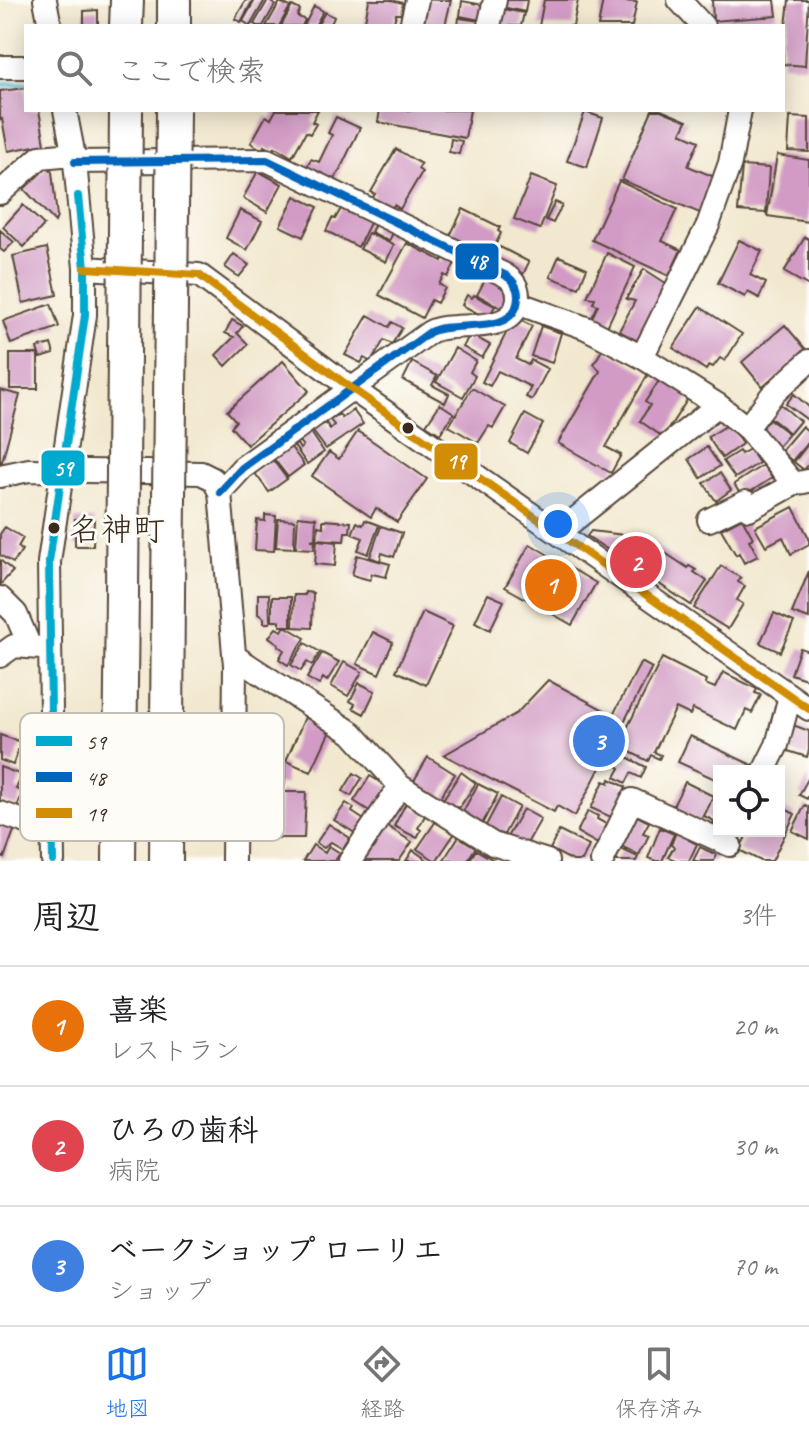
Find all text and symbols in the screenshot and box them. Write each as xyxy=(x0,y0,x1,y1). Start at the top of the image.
search box xyxy=(24,24,785,112)
icon: search xyxy=(52,46,96,90)
text: ここで検索 xyxy=(116,52,266,90)
line badge: 48 xyxy=(454,242,500,281)
text: 48 xyxy=(467,248,490,276)
unlabelled marker xyxy=(400,420,416,436)
line badge: 19 xyxy=(433,442,479,481)
text: 19 xyxy=(446,448,468,476)
line badge: 59 xyxy=(40,449,86,487)
text: 59 xyxy=(53,455,75,483)
your location xyxy=(538,504,578,544)
place label: 名神町 xyxy=(69,509,165,550)
marker: 名神町 xyxy=(46,520,62,536)
pin: 2 xyxy=(610,532,662,592)
pin: 1 xyxy=(525,555,577,615)
pin: 3 xyxy=(573,711,625,771)
legend xyxy=(20,713,284,841)
text: 59 xyxy=(86,728,108,756)
text: 48 xyxy=(86,764,108,792)
map controls xyxy=(713,765,785,837)
button: locate xyxy=(713,765,785,837)
text: 19 xyxy=(86,800,108,828)
text: 周辺 xyxy=(32,895,100,938)
text: 3件 xyxy=(739,899,777,932)
text: 喜楽 xyxy=(108,991,168,1029)
text: 1 xyxy=(52,1010,64,1043)
text: 20 m xyxy=(733,1010,777,1043)
text: レストラン xyxy=(108,1034,240,1067)
text: ひろの歯科 xyxy=(108,1111,258,1149)
text: 2 xyxy=(52,1130,64,1163)
text: 30 m xyxy=(733,1130,777,1163)
text: 病院 xyxy=(108,1154,160,1187)
text: ベークショップ ローリエ xyxy=(108,1231,443,1269)
text: 3 xyxy=(52,1250,64,1283)
text: 70 m xyxy=(733,1250,777,1283)
text: ショップ xyxy=(108,1274,211,1307)
tab: 地図 xyxy=(105,1342,150,1423)
tab: 経路 xyxy=(360,1342,405,1423)
tab: 保存済み xyxy=(615,1342,704,1423)

